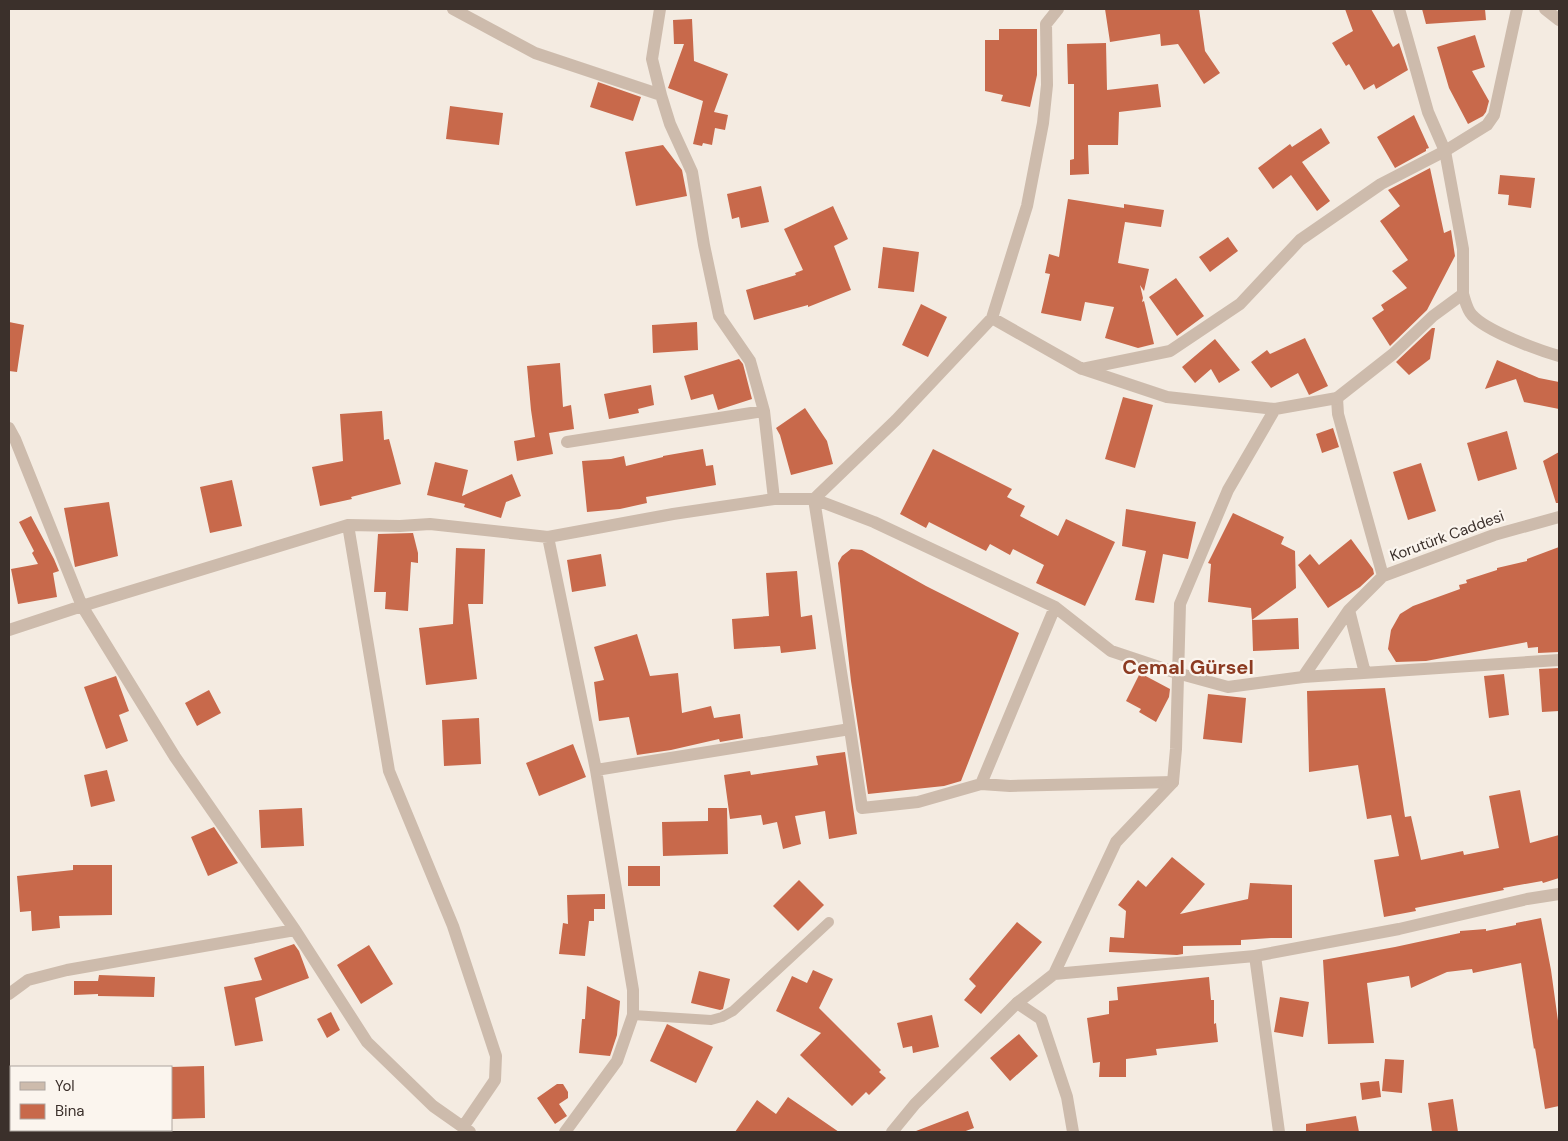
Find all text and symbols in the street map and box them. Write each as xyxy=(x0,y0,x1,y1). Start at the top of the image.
street label: Korutürk Caddesi xyxy=(1387,506,1507,566)
district label: Cemal Gürsel xyxy=(1122,654,1254,680)
legend xyxy=(10,1066,172,1131)
text: Yol xyxy=(55,1076,75,1096)
text: Bina xyxy=(55,1101,84,1121)

